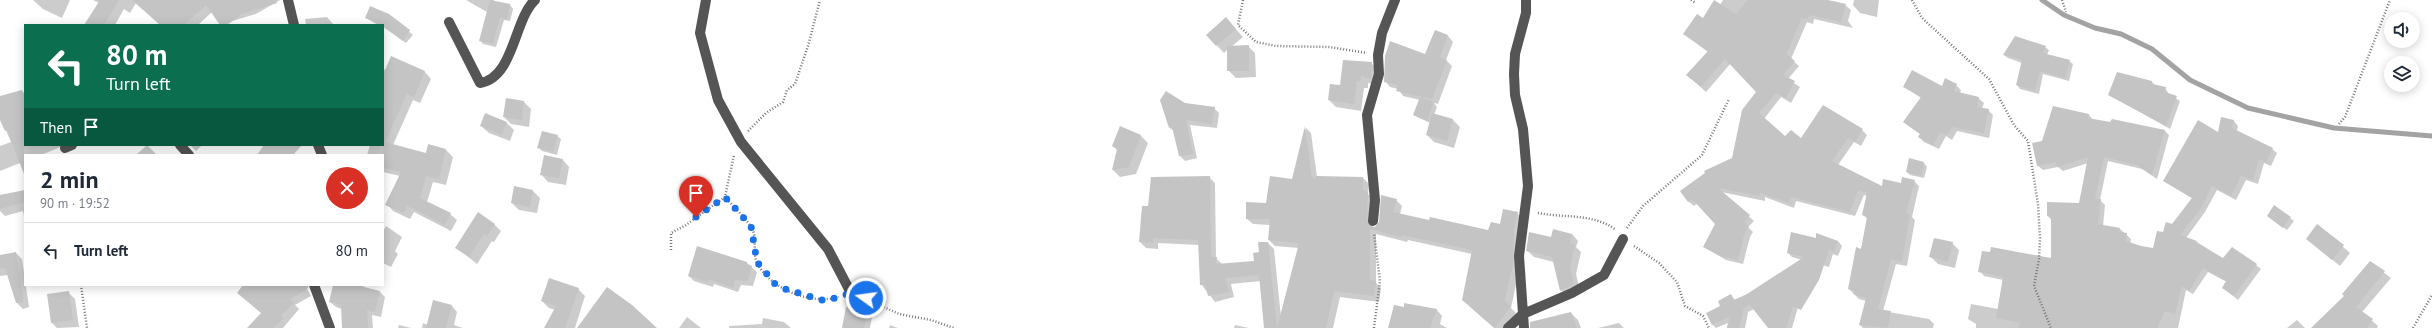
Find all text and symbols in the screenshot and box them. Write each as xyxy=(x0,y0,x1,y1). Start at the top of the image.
map controls xyxy=(2384,12,2420,92)
button: sound xyxy=(2384,12,2420,48)
text: 80 m xyxy=(106,36,167,73)
icon: left xyxy=(40,40,92,92)
button: layers xyxy=(2384,56,2420,92)
text: Turn left xyxy=(106,72,171,95)
icon: arrive xyxy=(80,116,102,138)
text: Then xyxy=(40,118,72,137)
text: 2 min xyxy=(40,164,99,195)
button: close xyxy=(326,167,368,209)
pin xyxy=(679,176,713,217)
icon: arrive xyxy=(685,182,707,204)
text: 90 m · 19:52 xyxy=(40,195,110,212)
icon: left xyxy=(40,240,62,262)
text: Turn left xyxy=(74,241,128,260)
text: 80 m xyxy=(335,241,368,260)
position arrow xyxy=(845,277,887,319)

